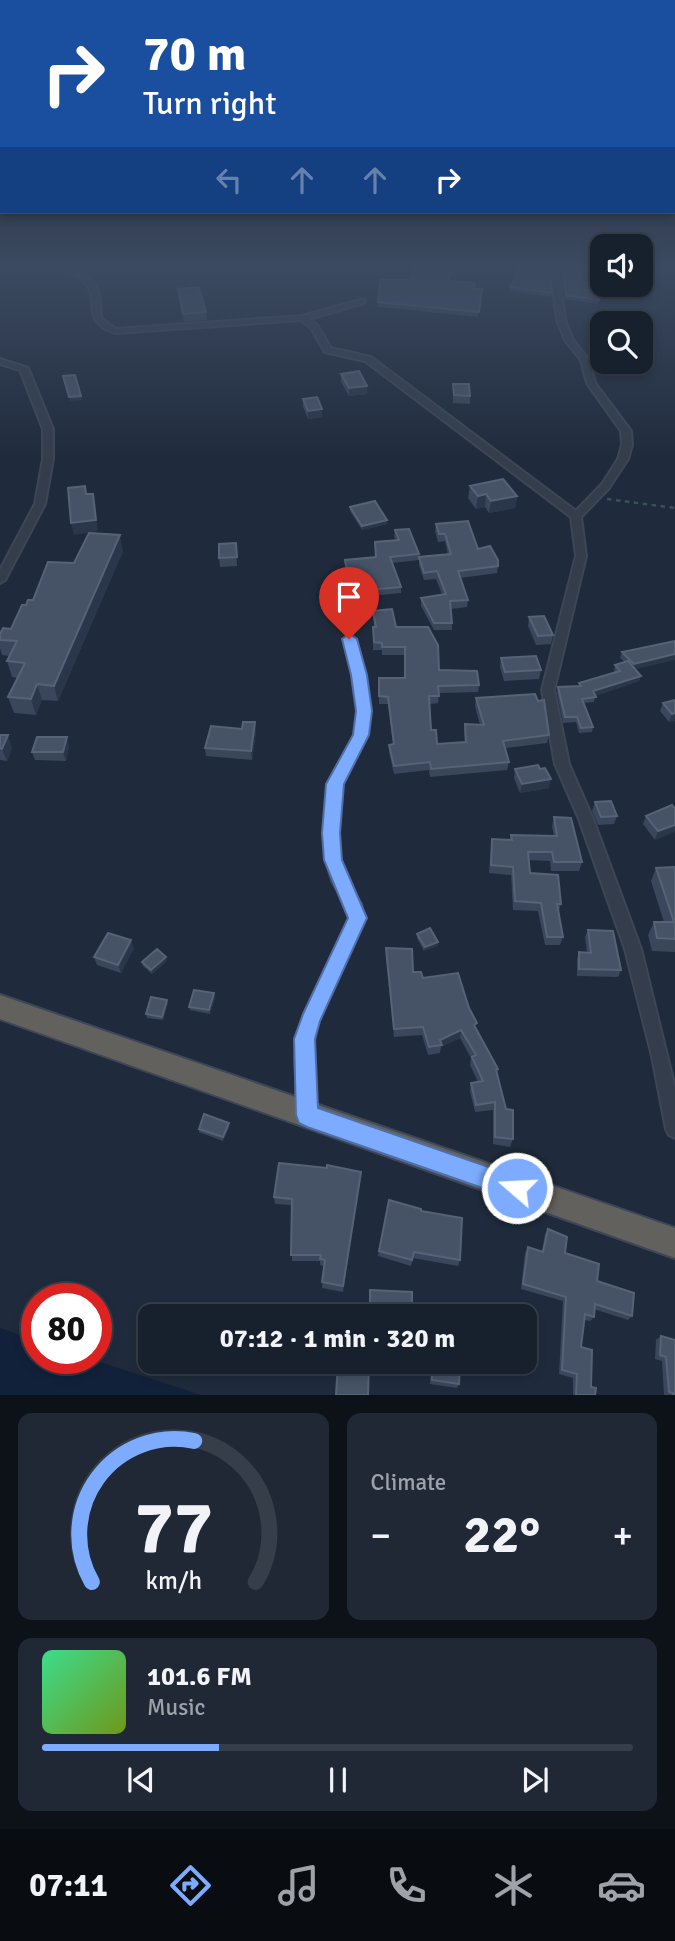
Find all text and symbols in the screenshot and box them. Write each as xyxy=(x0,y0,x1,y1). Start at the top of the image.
text: 70 m xyxy=(143,24,246,84)
icon: right xyxy=(28,28,119,119)
text: Turn right xyxy=(143,84,276,123)
icon: left xyxy=(210,161,248,199)
icon: ahead xyxy=(283,161,321,199)
icon: ahead xyxy=(356,161,394,199)
icon: right xyxy=(429,161,467,199)
map controls xyxy=(590,234,653,374)
button: sound xyxy=(590,234,653,297)
button: search xyxy=(590,311,653,374)
pin xyxy=(319,567,379,639)
icon: arrive xyxy=(330,578,368,616)
position arrow xyxy=(480,1151,554,1225)
speed limit sign: 80 xyxy=(21,1283,112,1374)
text: 07:12 · 1 min · 320 m xyxy=(220,1323,455,1355)
text: Climate xyxy=(371,1468,446,1497)
text: 77 xyxy=(134,1485,213,1574)
text: 22° xyxy=(463,1503,540,1567)
text: − xyxy=(371,1512,391,1559)
text: + xyxy=(612,1512,633,1559)
text: km/h xyxy=(145,1565,202,1596)
text: 101.6 FM xyxy=(147,1661,252,1693)
text: Music xyxy=(147,1693,205,1722)
icon: previous xyxy=(122,1761,160,1799)
icon: pause xyxy=(319,1761,357,1799)
icon: next xyxy=(516,1761,554,1799)
icon: directions xyxy=(166,1861,215,1910)
icon: music xyxy=(274,1861,323,1910)
icon: phone xyxy=(382,1861,431,1910)
icon: climate xyxy=(489,1861,538,1910)
icon: car xyxy=(597,1861,646,1910)
text: 07:11 xyxy=(29,1866,108,1905)

